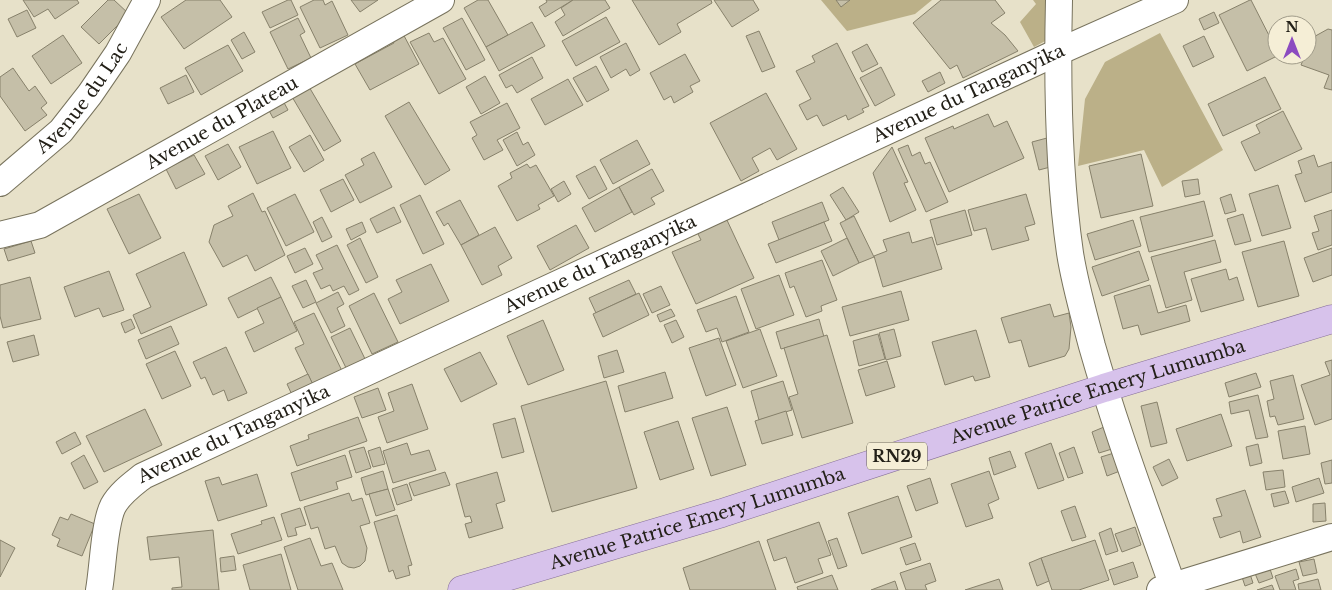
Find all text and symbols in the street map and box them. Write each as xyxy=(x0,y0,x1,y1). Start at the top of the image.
north arrow xyxy=(1267,15,1317,65)
text: N xyxy=(1285,18,1299,36)
street label: Avenue du Lac xyxy=(31,39,133,159)
street label: Avenue du Tanganyika xyxy=(868,40,1068,148)
street label: Avenue du Plateau xyxy=(141,72,302,175)
street label: Avenue du Tanganyika xyxy=(500,210,700,319)
street label: Avenue Patrice Emery Lumumba xyxy=(947,335,1248,449)
street label: Avenue du Tanganyika xyxy=(133,380,333,488)
road number: RN29 xyxy=(867,442,927,470)
street label: Avenue Patrice Emery Lumumba xyxy=(546,463,848,575)

